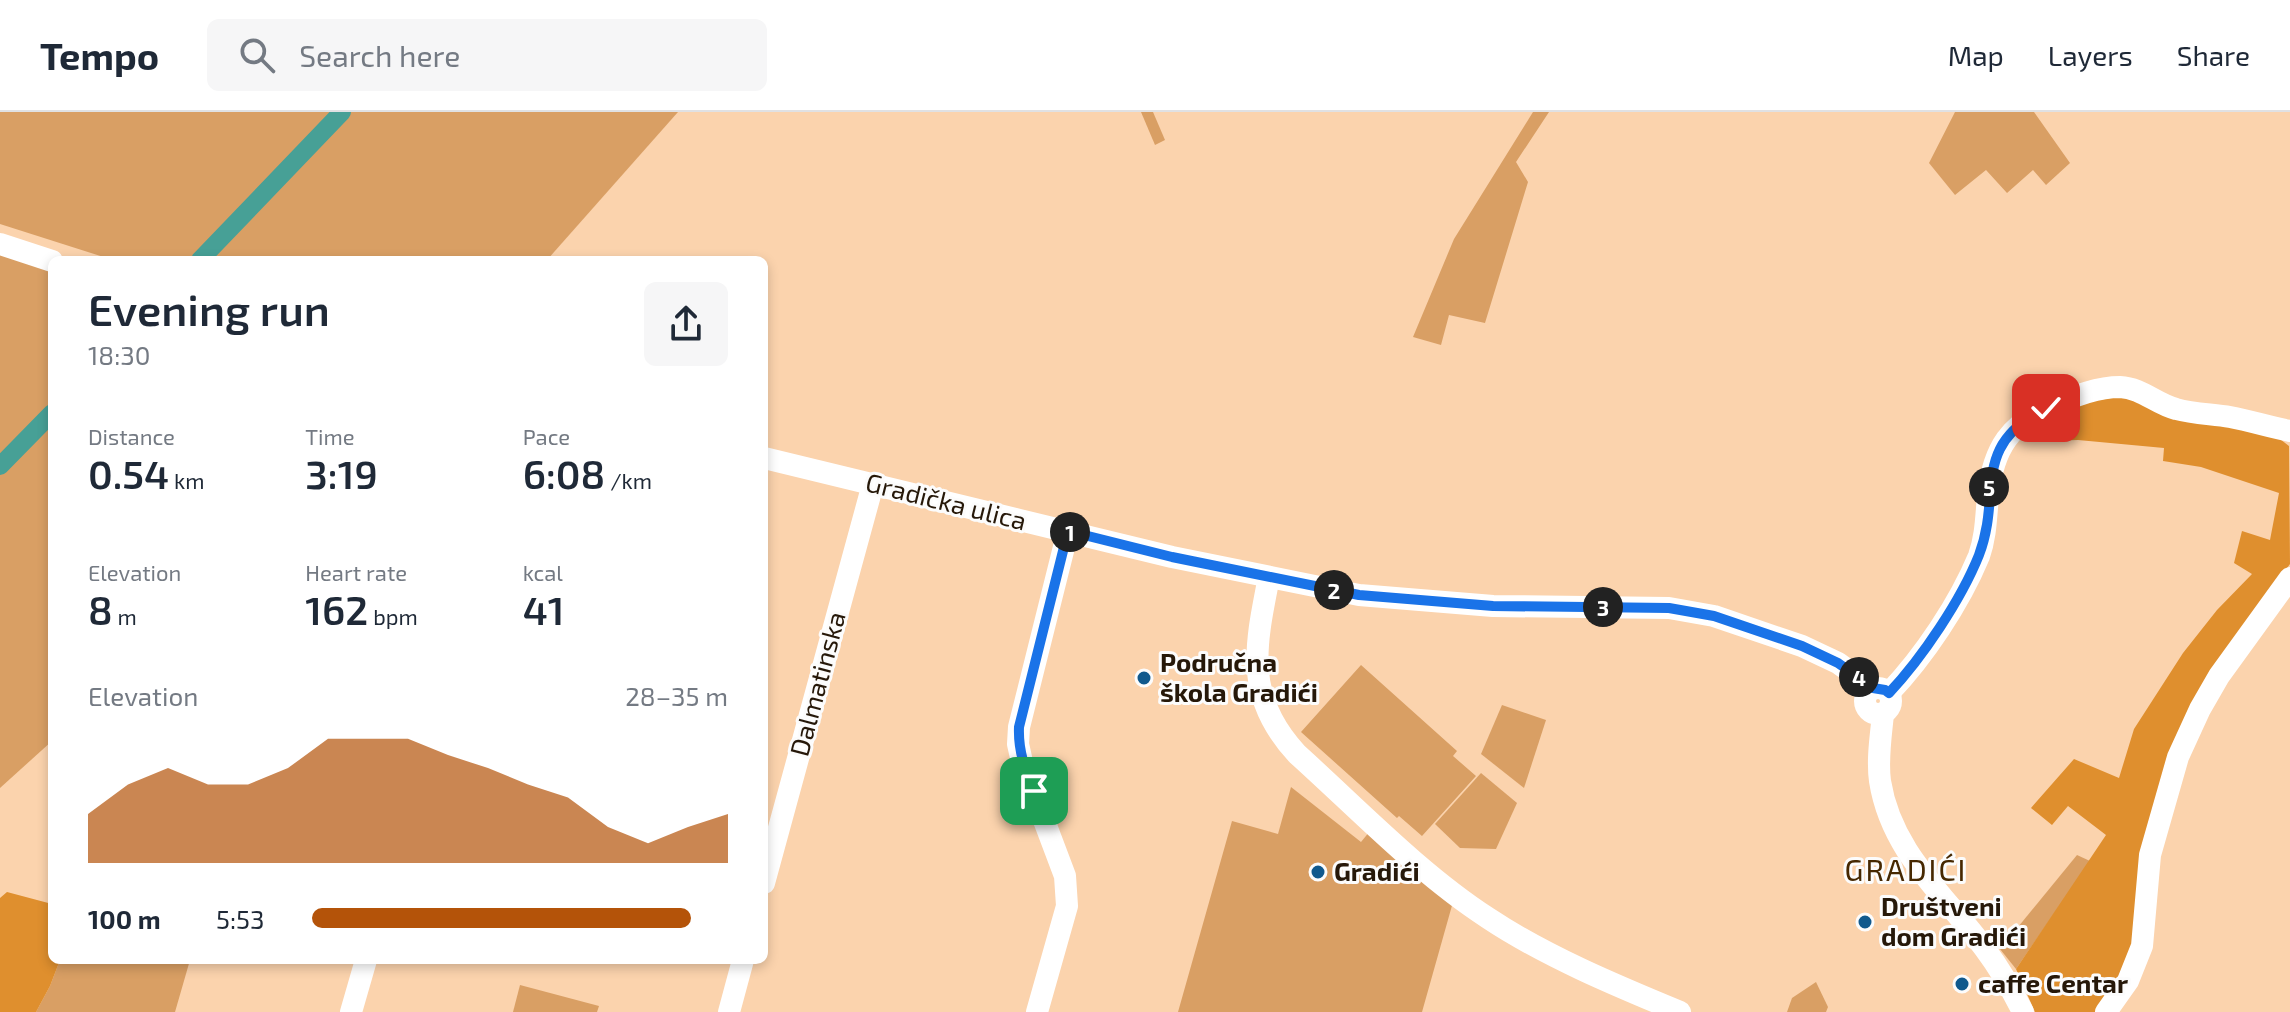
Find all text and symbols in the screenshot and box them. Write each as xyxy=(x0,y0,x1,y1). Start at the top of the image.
search box xyxy=(207,19,767,91)
text: Tempo xyxy=(40,32,159,78)
icon: search xyxy=(235,33,279,77)
text: Search here xyxy=(299,37,460,73)
text: Map xyxy=(1948,38,2004,72)
text: Layers xyxy=(2048,38,2133,72)
text: Share xyxy=(2177,38,2250,72)
text: Evening run xyxy=(88,282,330,335)
button: share xyxy=(644,282,728,366)
text: 18:30 xyxy=(88,339,150,370)
pin xyxy=(2012,374,2080,442)
icon: check xyxy=(2024,386,2068,430)
text: Distance xyxy=(88,423,175,449)
text: Time xyxy=(305,423,355,449)
text: Pace xyxy=(523,423,570,449)
text: 0.54 xyxy=(88,449,169,497)
text: 3:19 xyxy=(305,449,378,497)
text: 6:08 xyxy=(523,449,605,497)
street label: Gradička ulica xyxy=(863,466,1030,535)
text: km xyxy=(169,467,205,493)
text: /km xyxy=(605,467,652,493)
pin: 5 xyxy=(1969,467,2009,507)
text: 5 xyxy=(1983,474,1995,500)
pin: 1 xyxy=(1050,512,1090,552)
text: 1 xyxy=(1065,519,1075,545)
text: Elevation xyxy=(88,559,181,585)
text: Heart rate xyxy=(305,559,407,585)
text: kcal xyxy=(523,559,563,585)
pin: 2 xyxy=(1314,570,1354,610)
text: 2 xyxy=(1328,577,1340,603)
text: 8 xyxy=(88,585,113,633)
text: 162 xyxy=(305,585,368,633)
text: 41 xyxy=(523,585,565,633)
pin: 3 xyxy=(1583,587,1623,627)
text: 3 xyxy=(1597,594,1609,620)
text: m xyxy=(113,603,137,629)
text: bpm xyxy=(368,603,418,629)
street label: Dalmatinska xyxy=(782,608,851,759)
place label: Područna škola Gradići xyxy=(1160,646,1318,707)
pin: 4 xyxy=(1839,657,1879,697)
text: 4 xyxy=(1852,664,1866,690)
marker: Područna škola Gradići xyxy=(1135,669,1153,687)
text: Elevation xyxy=(88,680,198,711)
text: 28–35 m xyxy=(625,680,728,711)
pin xyxy=(1000,757,1068,825)
icon: arrive xyxy=(1012,769,1056,813)
district label: GRADIĆI xyxy=(1845,851,1967,887)
place label: Gradići xyxy=(1334,855,1420,886)
marker: Gradići xyxy=(1309,863,1327,881)
place label: Društveni dom Gradići xyxy=(1881,890,2026,951)
text: 100 m xyxy=(88,903,161,934)
text: 5:53 xyxy=(216,903,264,934)
marker: Društveni dom Gradići xyxy=(1856,913,1874,931)
place label: caffe Centar xyxy=(1978,967,2128,998)
marker: caffe Centar xyxy=(1953,975,1971,993)

